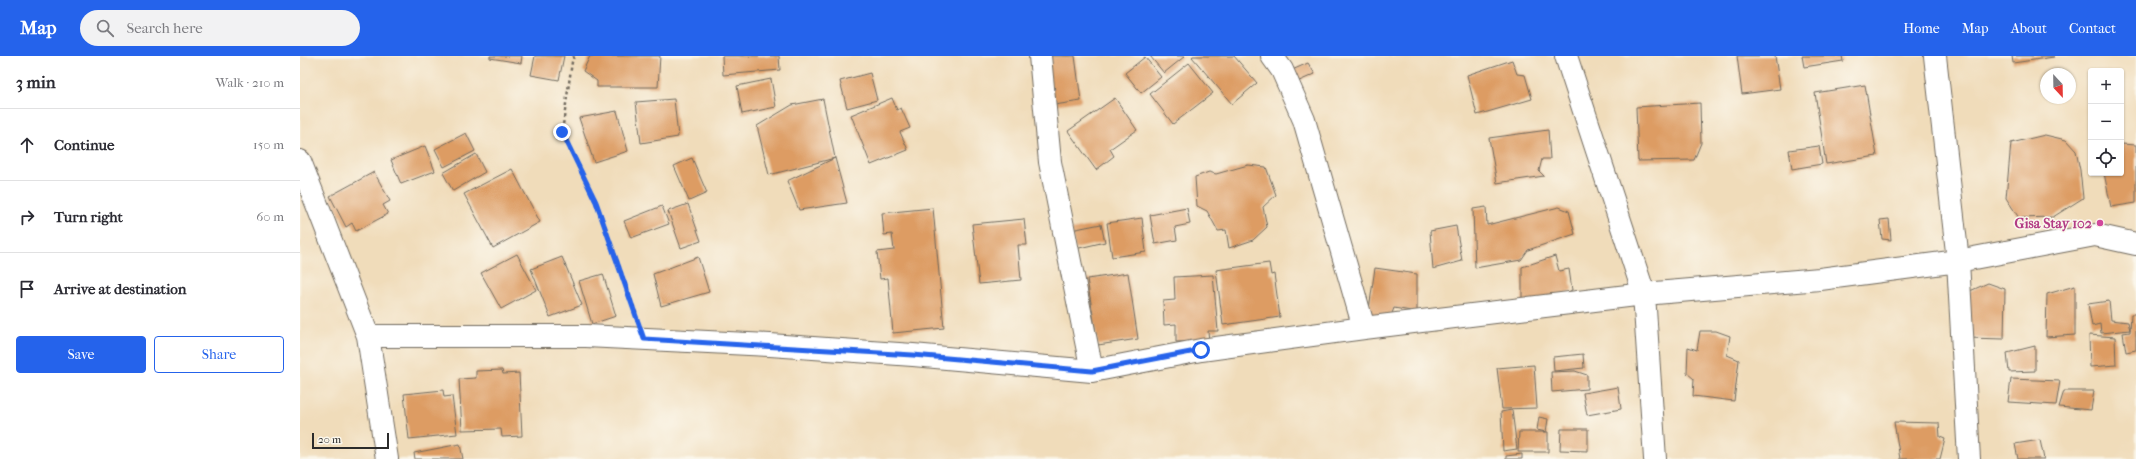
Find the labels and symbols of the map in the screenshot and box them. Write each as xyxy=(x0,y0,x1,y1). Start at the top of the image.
north arrow xyxy=(2040,68,2076,104)
route end xyxy=(553,123,571,141)
place label: Gisa Stay 102 xyxy=(2015,215,2092,232)
marker: Gisa Stay 102 xyxy=(2095,218,2105,228)
route start xyxy=(1192,341,1210,359)
scale bar xyxy=(312,431,389,450)

